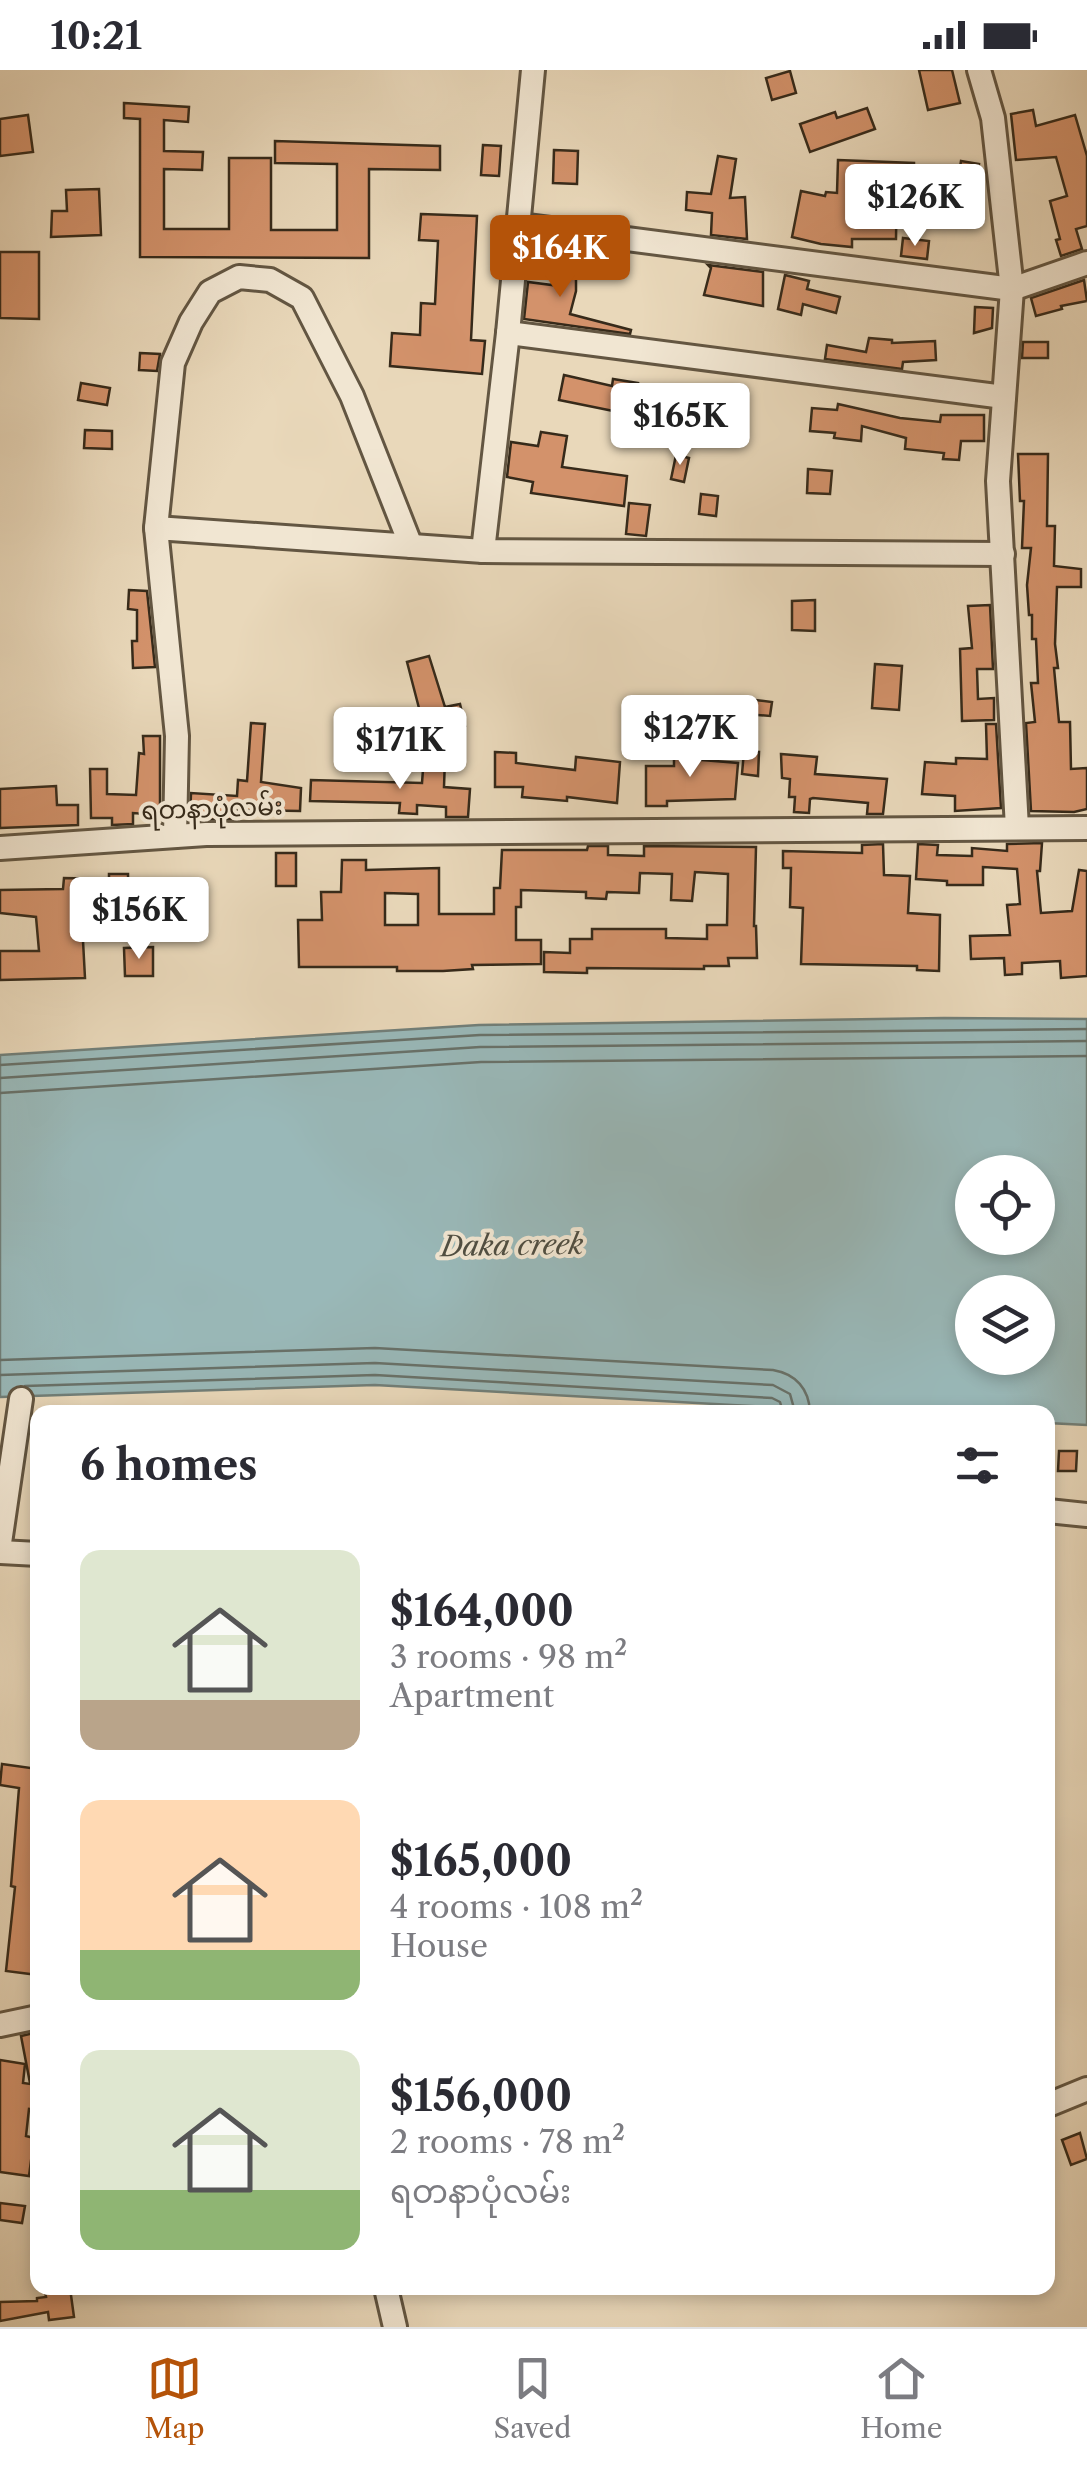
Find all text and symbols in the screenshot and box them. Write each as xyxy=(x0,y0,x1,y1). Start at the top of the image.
text: 10:21 xyxy=(50,12,142,59)
pin: $126K xyxy=(845,164,985,249)
text: $126K xyxy=(867,177,963,216)
pin: $164K xyxy=(490,215,630,300)
text: $164K xyxy=(512,228,608,267)
pin: $165K xyxy=(610,383,750,468)
text: $165K xyxy=(633,396,727,435)
pin: $127K xyxy=(620,695,760,780)
pin: $171K xyxy=(330,707,470,792)
text: $127K xyxy=(643,708,737,747)
text: $171K xyxy=(356,720,444,759)
street label: ရတနာပုံလမ်း xyxy=(141,789,283,831)
pin: $156K xyxy=(69,877,209,962)
text: $156K xyxy=(92,890,186,929)
map controls xyxy=(955,1155,1055,1375)
button: locate xyxy=(955,1155,1055,1255)
water label: Daka creek xyxy=(438,1227,584,1263)
button: layers xyxy=(955,1275,1055,1375)
icon: filters xyxy=(950,1438,1005,1493)
text: 6 homes xyxy=(80,1439,258,1491)
text: $164,000 xyxy=(390,1585,574,1637)
icon: home xyxy=(160,1590,280,1710)
text: 3 rooms · 98 m² xyxy=(390,1637,627,1676)
text: Apartment xyxy=(390,1676,554,1715)
text: $165,000 xyxy=(390,1835,572,1887)
icon: home xyxy=(160,1840,280,1960)
text: 4 rooms · 108 m² xyxy=(390,1887,643,1926)
text: House xyxy=(390,1926,488,1965)
text: $156,000 xyxy=(390,2070,572,2122)
icon: home xyxy=(160,2090,280,2210)
text: 2 rooms · 78 m² xyxy=(390,2122,625,2161)
text: ရတနာပုံလမ်း xyxy=(390,2172,571,2211)
tab: Map xyxy=(144,2351,205,2445)
tab: Saved xyxy=(494,2351,571,2445)
tab: Home xyxy=(860,2351,943,2445)

